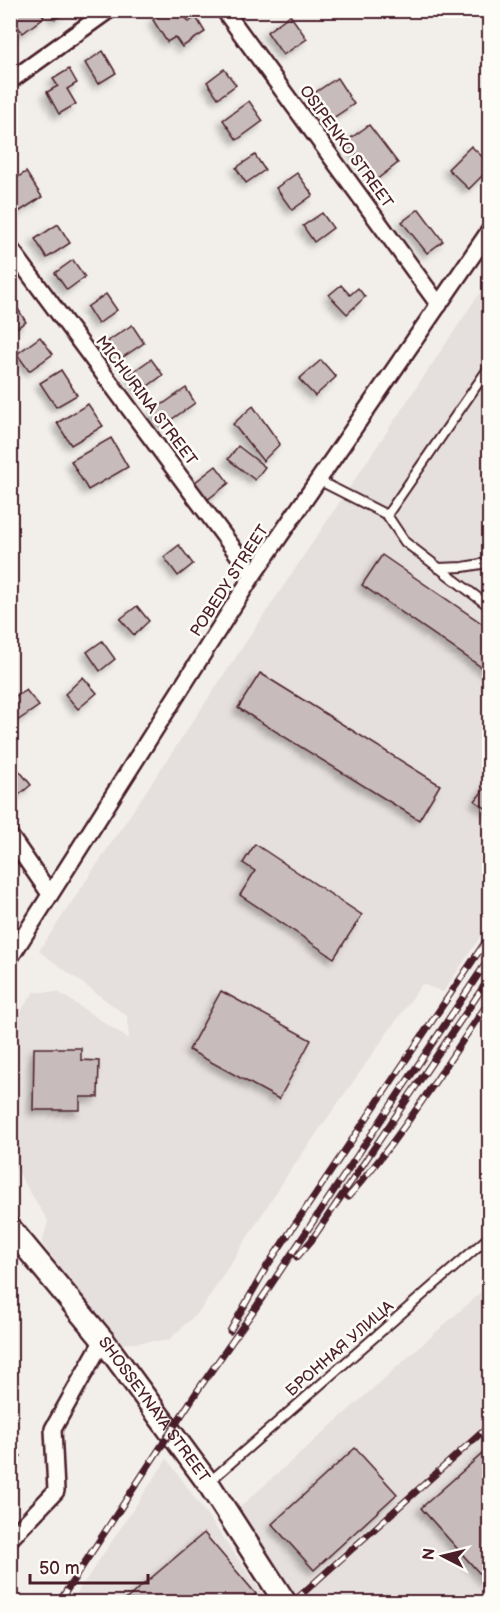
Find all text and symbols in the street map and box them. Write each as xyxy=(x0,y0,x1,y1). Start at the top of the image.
street label: OSIPENKO STREET xyxy=(295,82,397,212)
street label: MICHURINA STREET xyxy=(91,333,201,470)
street label: POBEDY STREET xyxy=(187,521,273,640)
street label: БРОННАЯ УЛИЦА xyxy=(282,1297,398,1401)
street label: SHOSSEYNAYA STREET xyxy=(94,1333,214,1487)
north arrow xyxy=(413,1526,473,1586)
scale bar xyxy=(30,1547,148,1585)
text: N xyxy=(419,1547,440,1561)
text: 50 m xyxy=(39,1558,80,1579)

